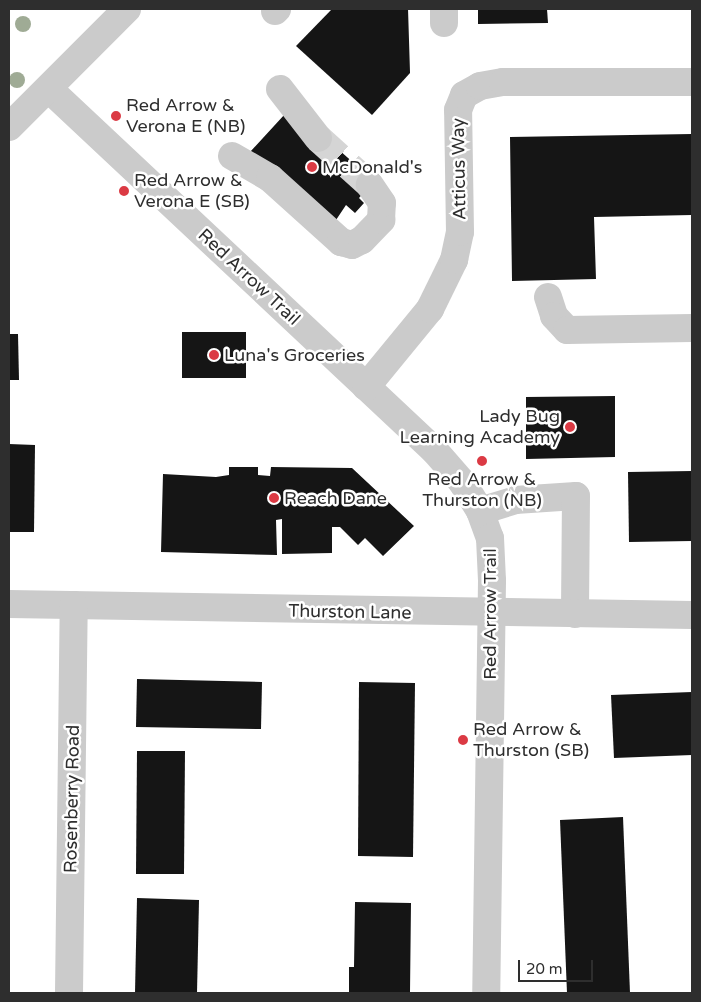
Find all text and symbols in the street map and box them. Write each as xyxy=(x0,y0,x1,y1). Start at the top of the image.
place label: Red Arrow & Verona E (NB) xyxy=(126,95,245,138)
marker: Red Arrow & Verona E (NB) xyxy=(110,110,122,122)
street label: Atticus Way xyxy=(447,118,471,220)
place label: McDonald's xyxy=(322,156,422,178)
marker: McDonald's xyxy=(306,161,318,173)
place label: Red Arrow & Verona E (SB) xyxy=(134,170,250,212)
marker: Red Arrow & Verona E (SB) xyxy=(118,185,130,197)
street label: Red Arrow Trail xyxy=(194,224,304,330)
place label: Luna's Groceries xyxy=(224,344,365,366)
marker: Luna's Groceries xyxy=(208,349,220,361)
place label: Lady Bug Learning Academy xyxy=(399,406,560,448)
marker: Lady Bug Learning Academy xyxy=(564,421,576,433)
marker: Red Arrow & Thurston (NB) xyxy=(476,455,488,467)
place label: Red Arrow & Thurston (NB) xyxy=(422,469,542,512)
place label: Reach Dane xyxy=(284,487,387,509)
marker: Reach Dane xyxy=(268,492,280,504)
street label: Red Arrow Trail xyxy=(479,548,501,680)
street label: Thurston Lane xyxy=(288,600,412,624)
place label: Red Arrow & Thurston (SB) xyxy=(473,719,589,762)
street label: Rosenberry Road xyxy=(60,725,84,873)
marker: Red Arrow & Thurston (SB) xyxy=(457,734,469,746)
scale bar xyxy=(521,950,596,982)
text: 20 m xyxy=(526,960,563,978)

